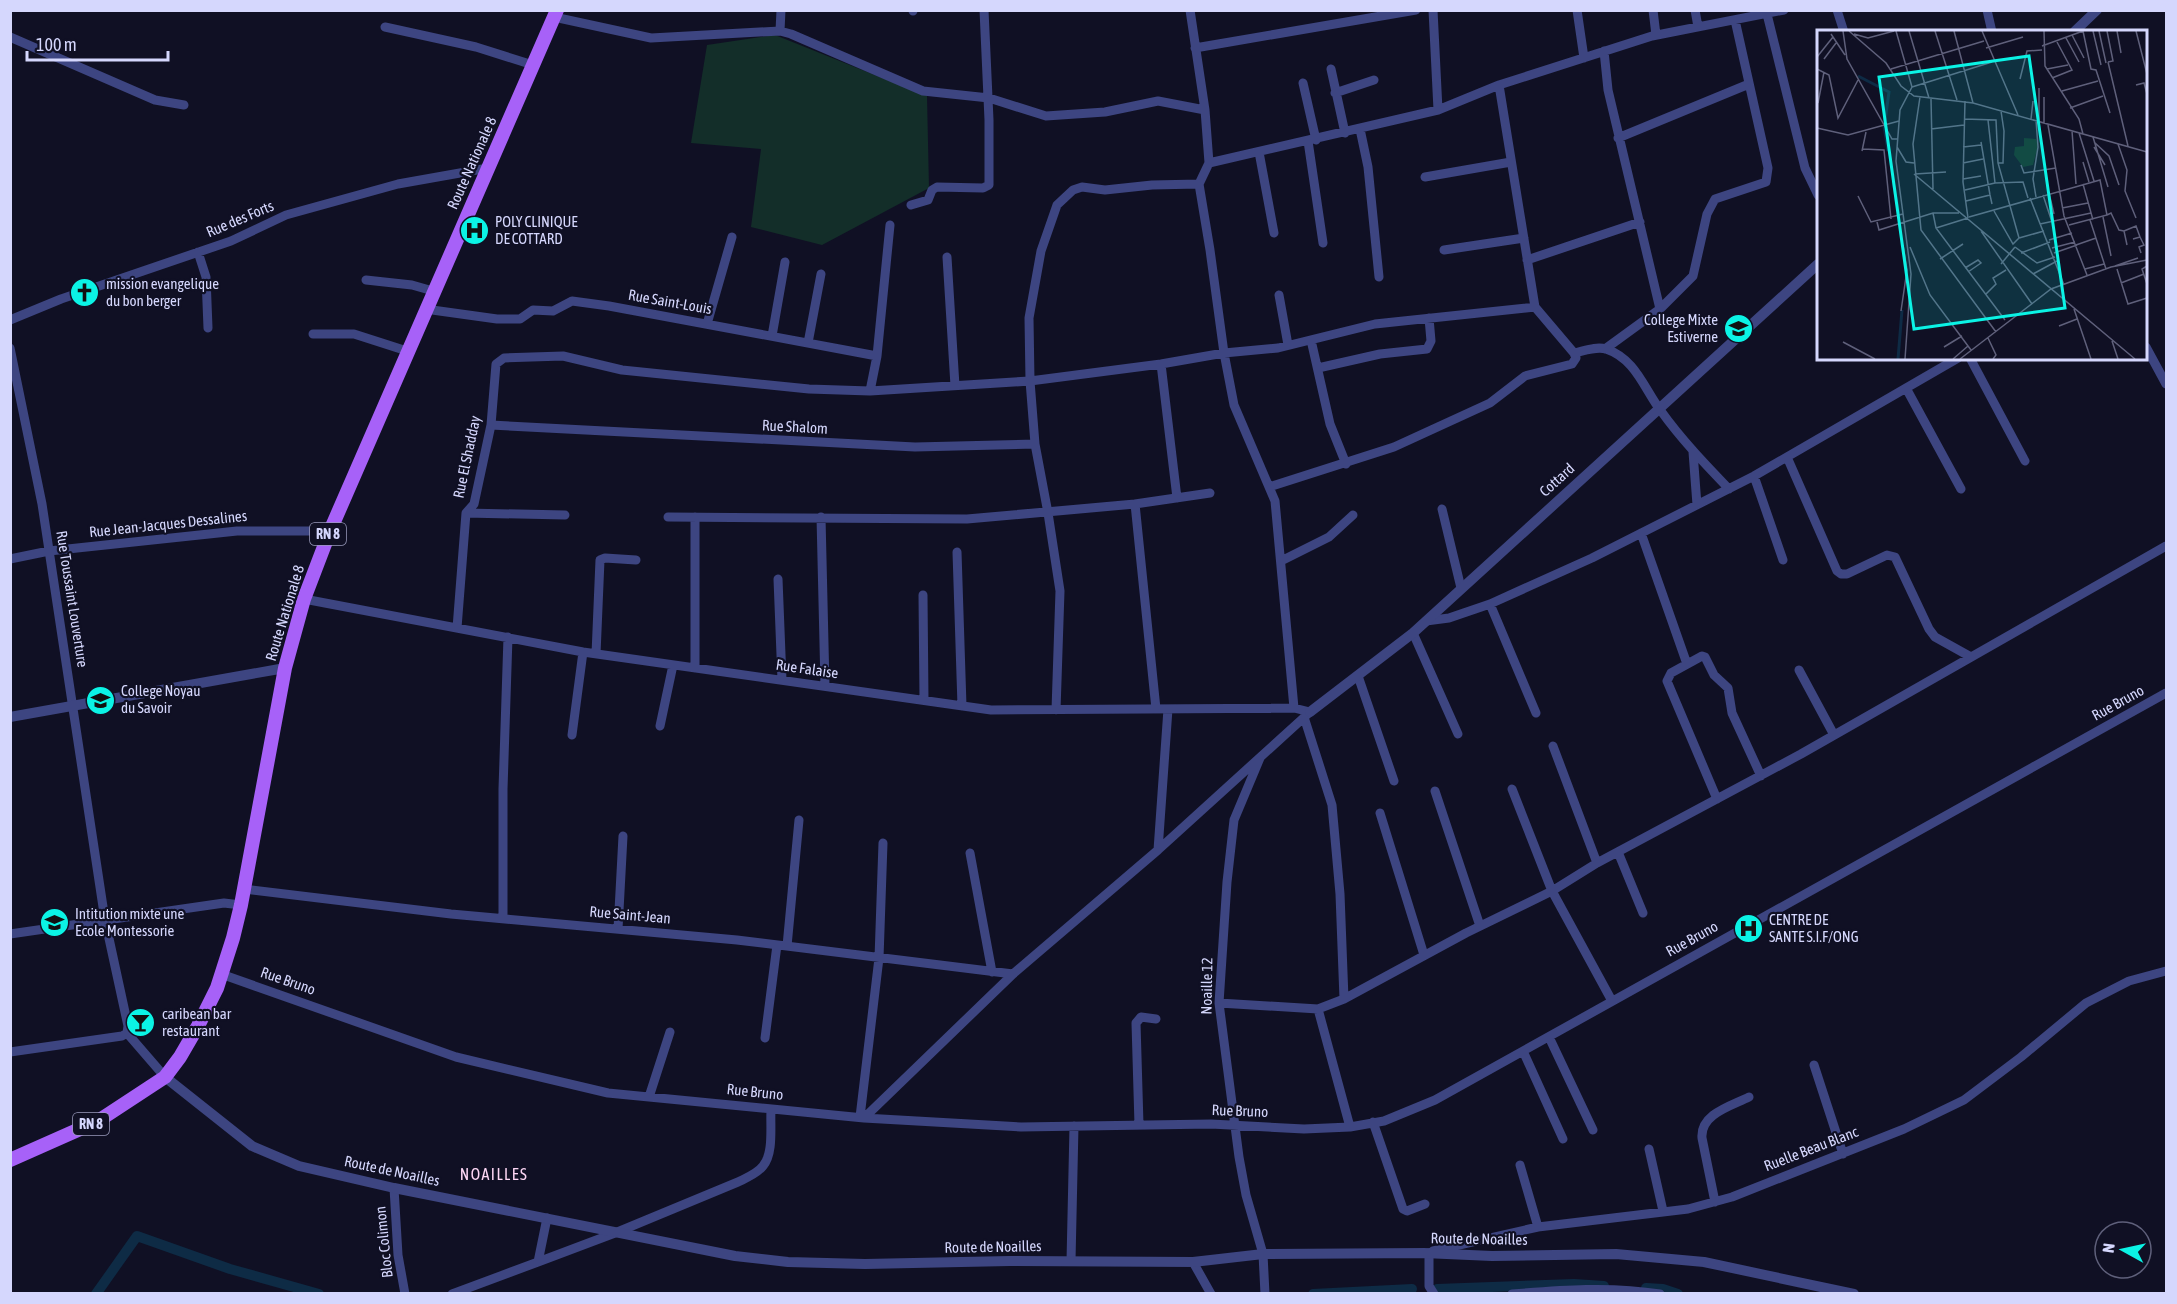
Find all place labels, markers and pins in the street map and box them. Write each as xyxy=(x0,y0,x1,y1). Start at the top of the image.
place label: POLY CLINIQUE DE COTTARD xyxy=(495,213,578,247)
hospital icon: POLY CLINIQUE DE COTTARD xyxy=(458,215,490,247)
place label: mission evangelique du bon berger xyxy=(106,275,219,309)
church icon: mission evangelique du bon berger xyxy=(69,277,101,309)
place label: College Mixte Estiverne xyxy=(1644,311,1718,345)
school or university icon: College Mixte Estiverne xyxy=(1723,313,1755,345)
place label: College Noyau du Savoir xyxy=(121,682,200,716)
school or university icon: College Noyau du Savoir xyxy=(84,684,116,716)
place label: Intitution mixte une Ecole Montessorie xyxy=(75,905,184,939)
school or university icon: Intitution mixte une Ecole Montessorie xyxy=(38,907,70,939)
place label: CENTRE DE SANTE S.I.F/ONG xyxy=(1769,911,1859,945)
hospital icon: CENTRE DE SANTE S.I.F/ONG xyxy=(1732,913,1764,945)
place label: caribean bar restaurant xyxy=(162,1005,232,1039)
bar icon: caribean bar restaurant xyxy=(125,1007,157,1039)

